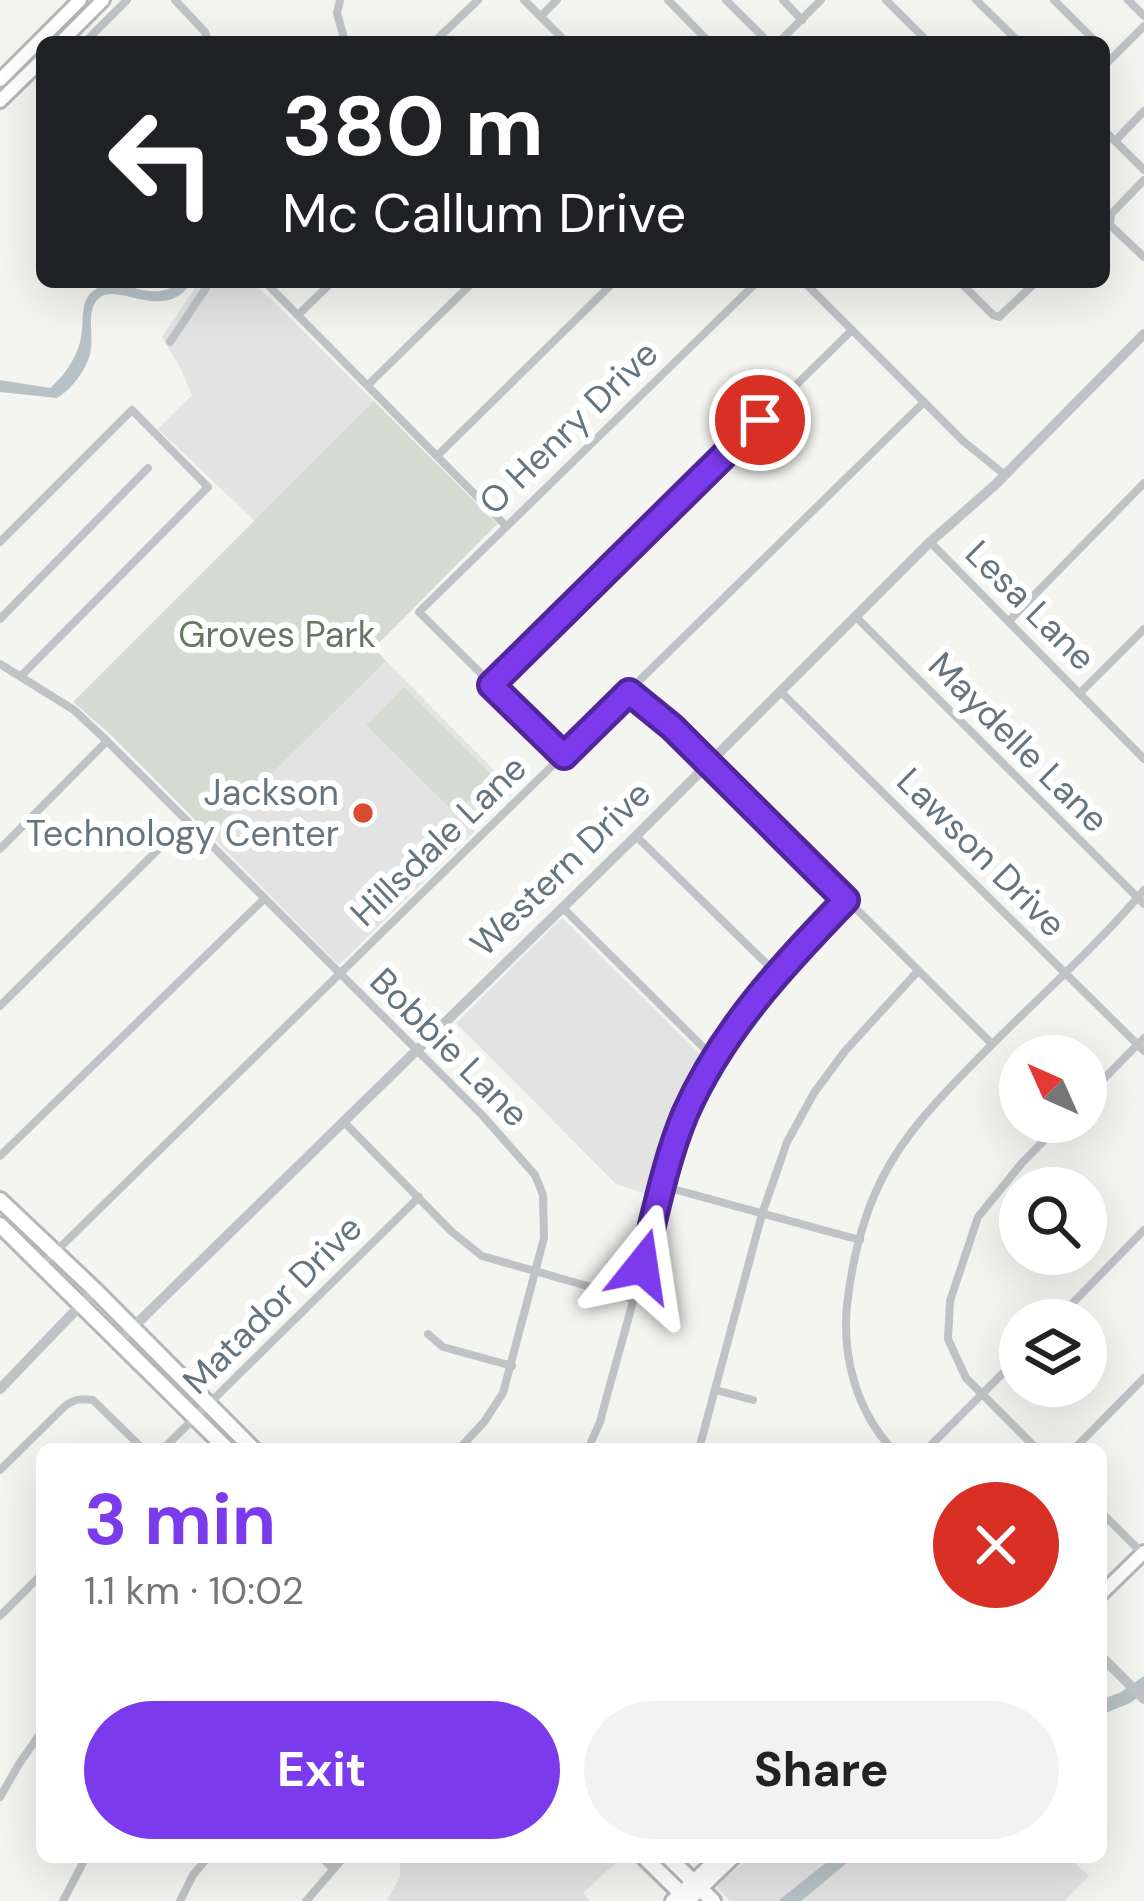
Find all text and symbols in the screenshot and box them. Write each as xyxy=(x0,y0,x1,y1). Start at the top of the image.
text: 380 m xyxy=(282,72,544,181)
icon: left xyxy=(84,84,240,240)
text: Mc Callum Drive xyxy=(282,178,686,249)
street label: O Henry Drive xyxy=(469,330,668,525)
pin xyxy=(709,369,811,471)
icon: arrive xyxy=(727,387,793,453)
street label: Lesa Lane xyxy=(955,530,1106,681)
park label: Groves Park xyxy=(178,611,376,658)
street label: Maydelle Lane xyxy=(918,642,1119,843)
street label: Hillsdale Lane xyxy=(340,745,536,936)
street label: Lawson Drive xyxy=(887,758,1076,947)
place label: Jackson Technology Center xyxy=(26,769,339,857)
street label: Western Drive xyxy=(460,770,661,966)
marker: Jackson Technology Center xyxy=(350,800,376,826)
street label: Bobbie Lane xyxy=(360,958,539,1137)
north arrow xyxy=(999,1035,1107,1143)
map controls xyxy=(999,1035,1107,1407)
button: search xyxy=(999,1167,1107,1275)
position arrow xyxy=(579,1203,705,1329)
street label: Matador Drive xyxy=(173,1205,372,1404)
button: layers xyxy=(999,1299,1107,1407)
text: 3 min xyxy=(84,1473,276,1566)
button: close xyxy=(933,1482,1059,1608)
text: 1.1 km · 10:02 xyxy=(84,1565,304,1616)
button: Exit xyxy=(84,1701,560,1839)
button: Share xyxy=(584,1701,1059,1839)

